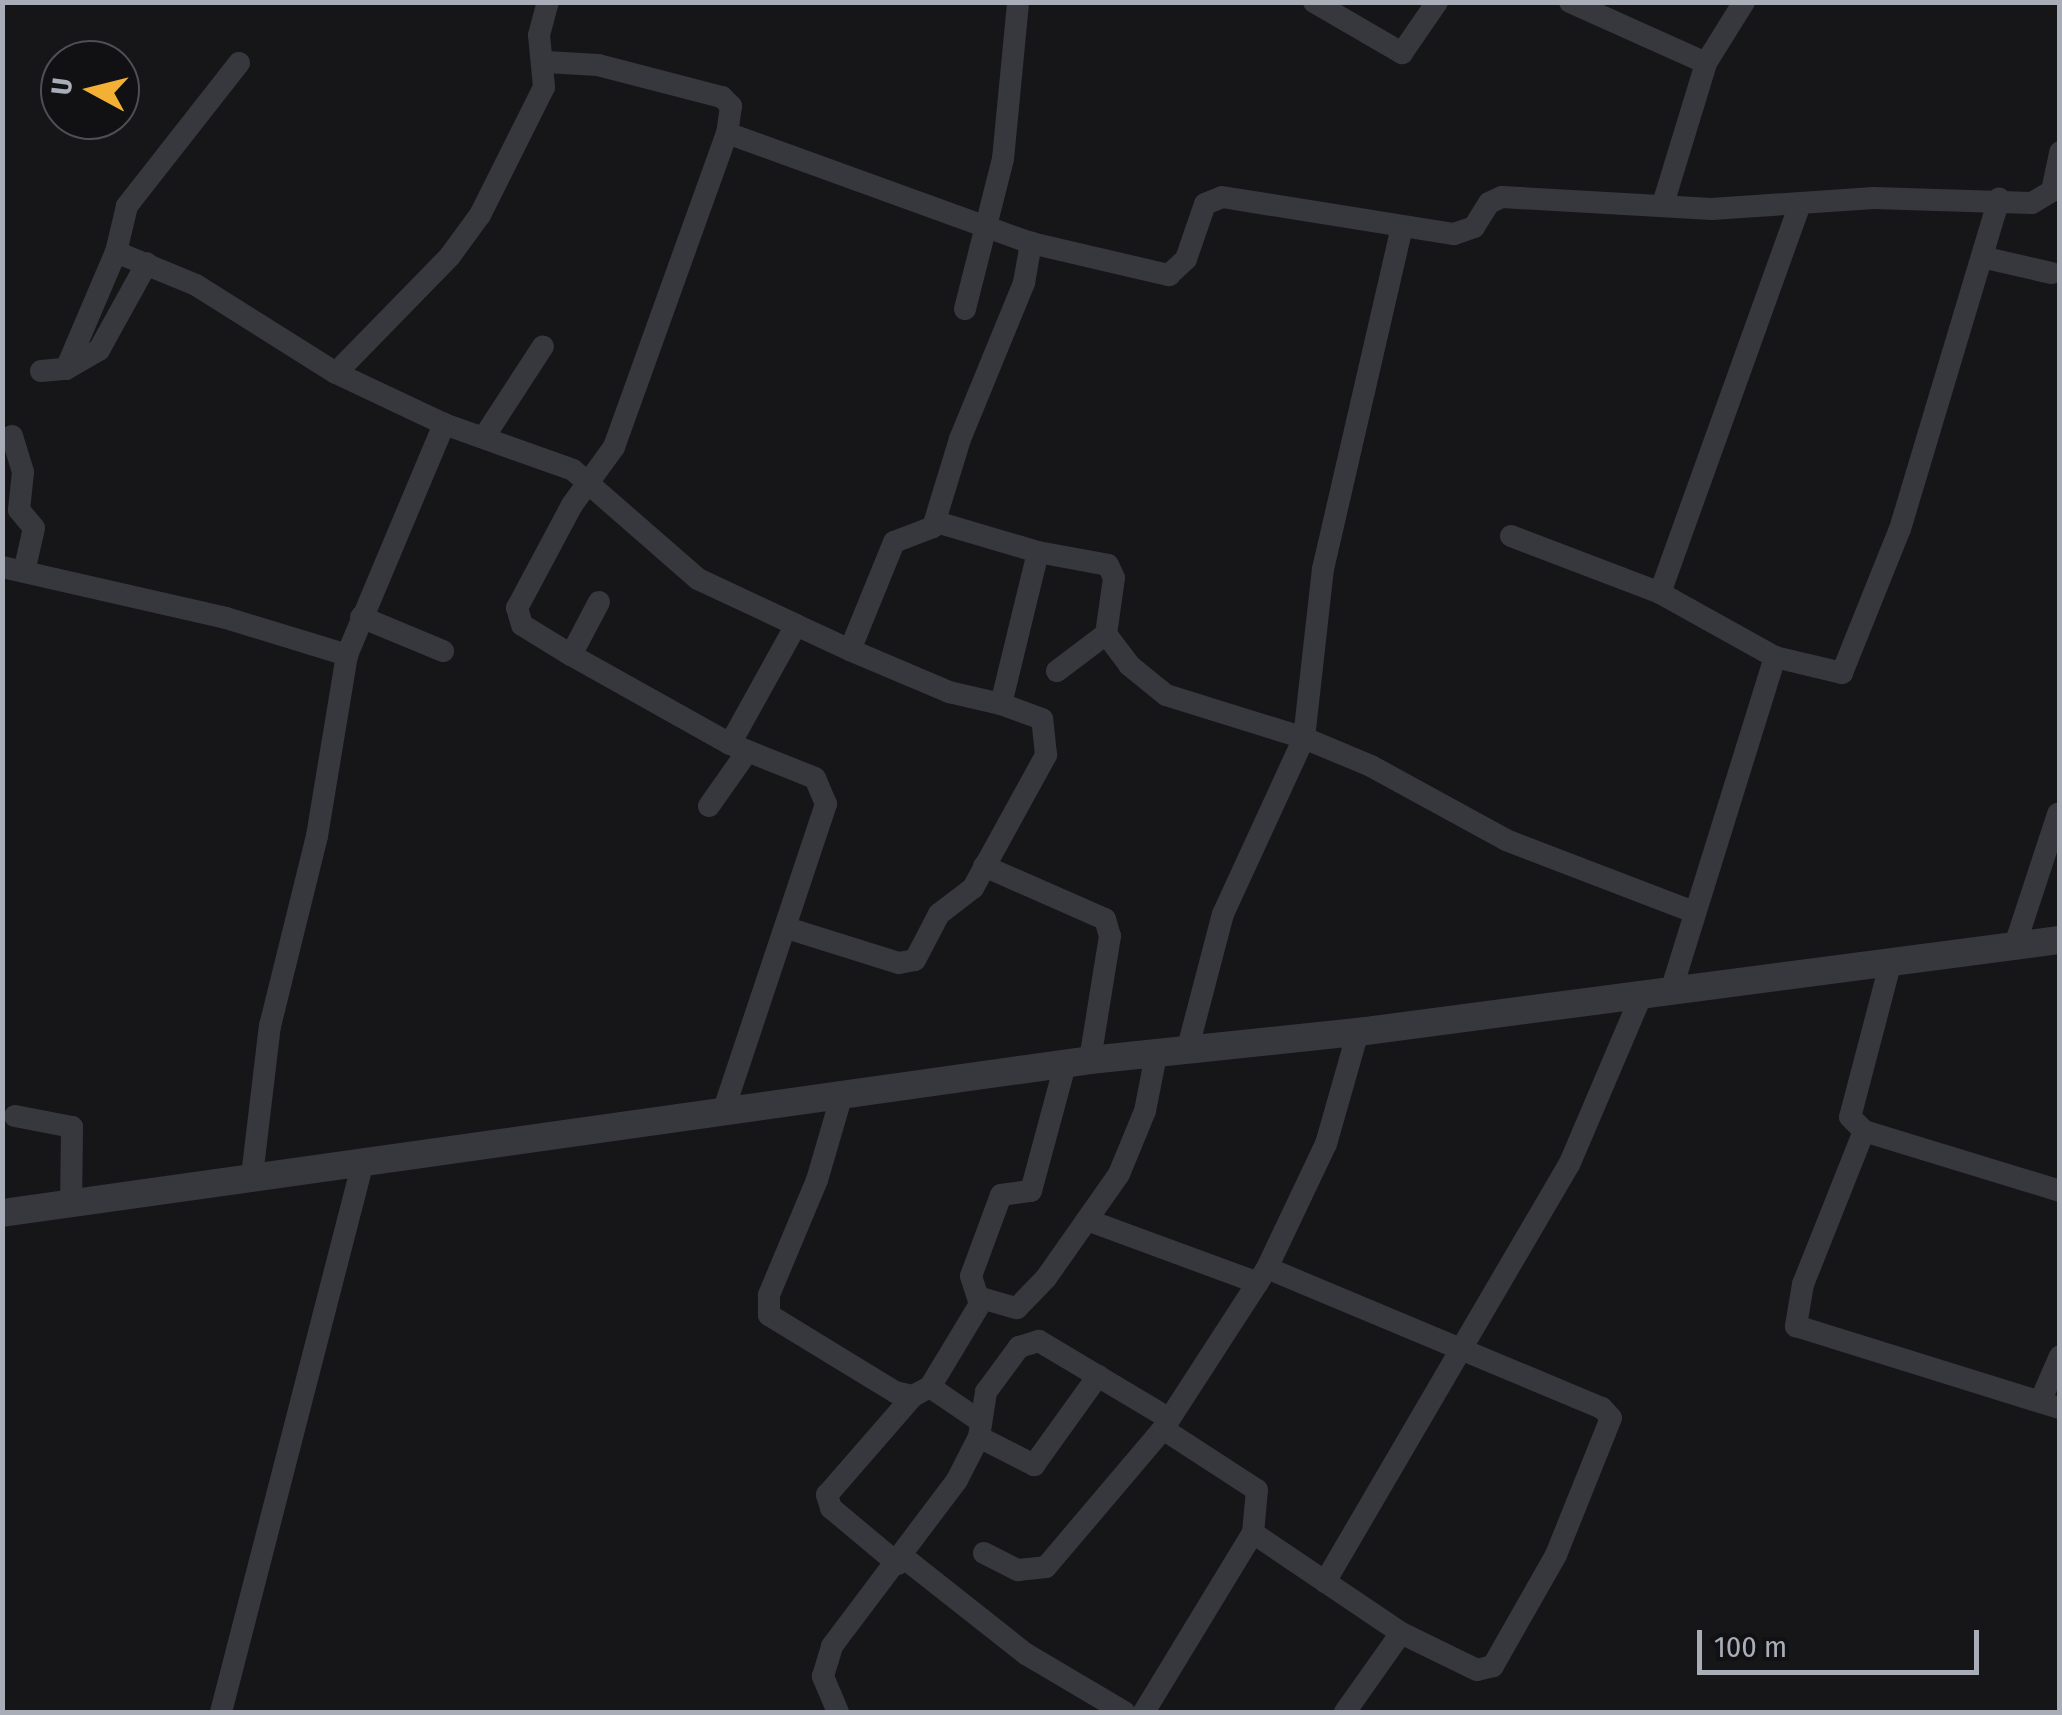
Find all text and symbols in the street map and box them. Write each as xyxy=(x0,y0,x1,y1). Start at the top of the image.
north arrow xyxy=(40,40,140,140)
text: U xyxy=(44,76,79,97)
scale bar xyxy=(1702,1610,1984,1672)
text: 100 m xyxy=(1714,1629,1787,1665)

